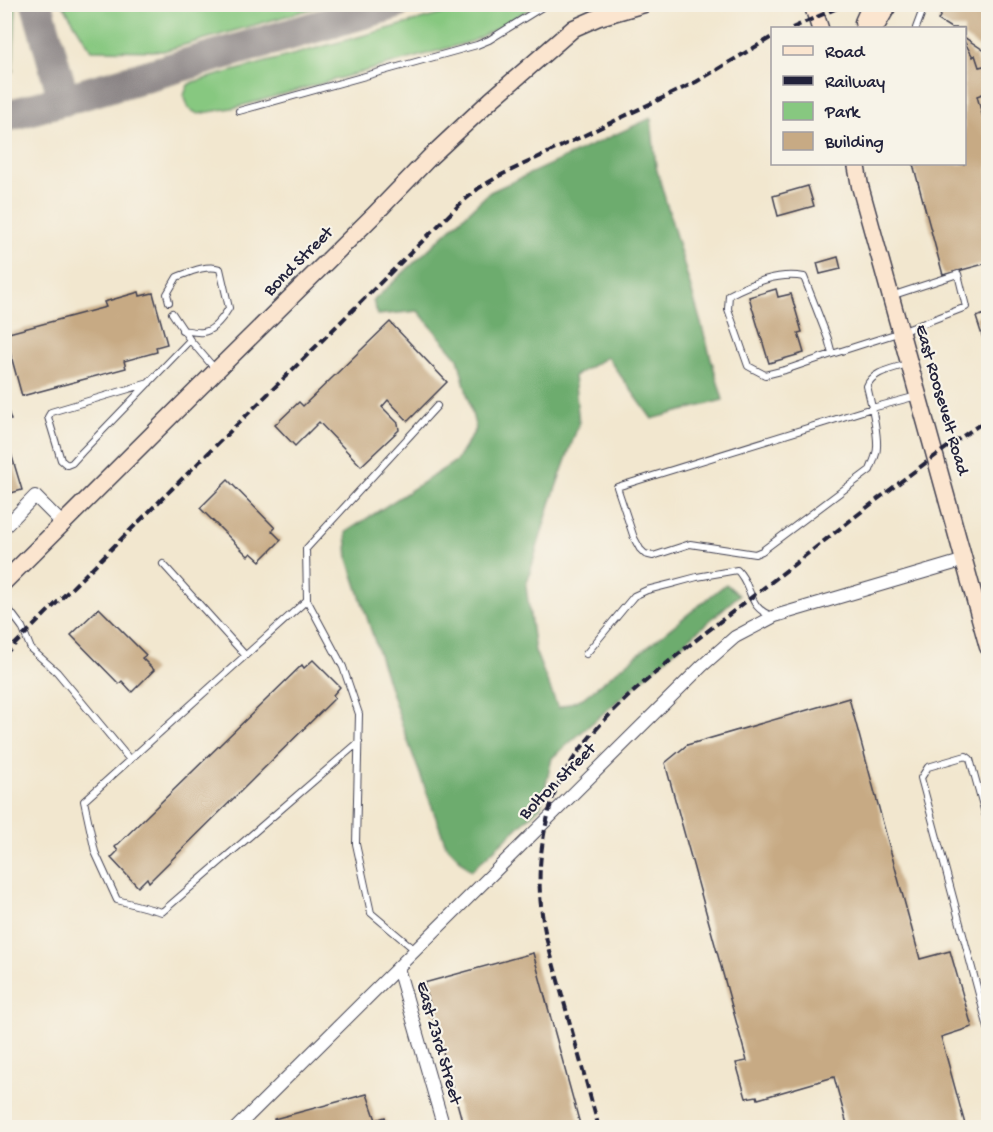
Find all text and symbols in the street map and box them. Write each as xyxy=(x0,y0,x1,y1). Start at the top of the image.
legend xyxy=(771,27,966,165)
text: Road xyxy=(825,43,866,64)
text: Railway xyxy=(825,73,885,94)
text: Park xyxy=(824,103,861,124)
text: Building xyxy=(824,133,884,154)
street label: Bond Street xyxy=(259,222,339,302)
street label: East Roosevelt Road xyxy=(909,322,973,479)
street label: Bolton Street xyxy=(515,738,602,825)
street label: East 23rd Street xyxy=(410,979,466,1108)

